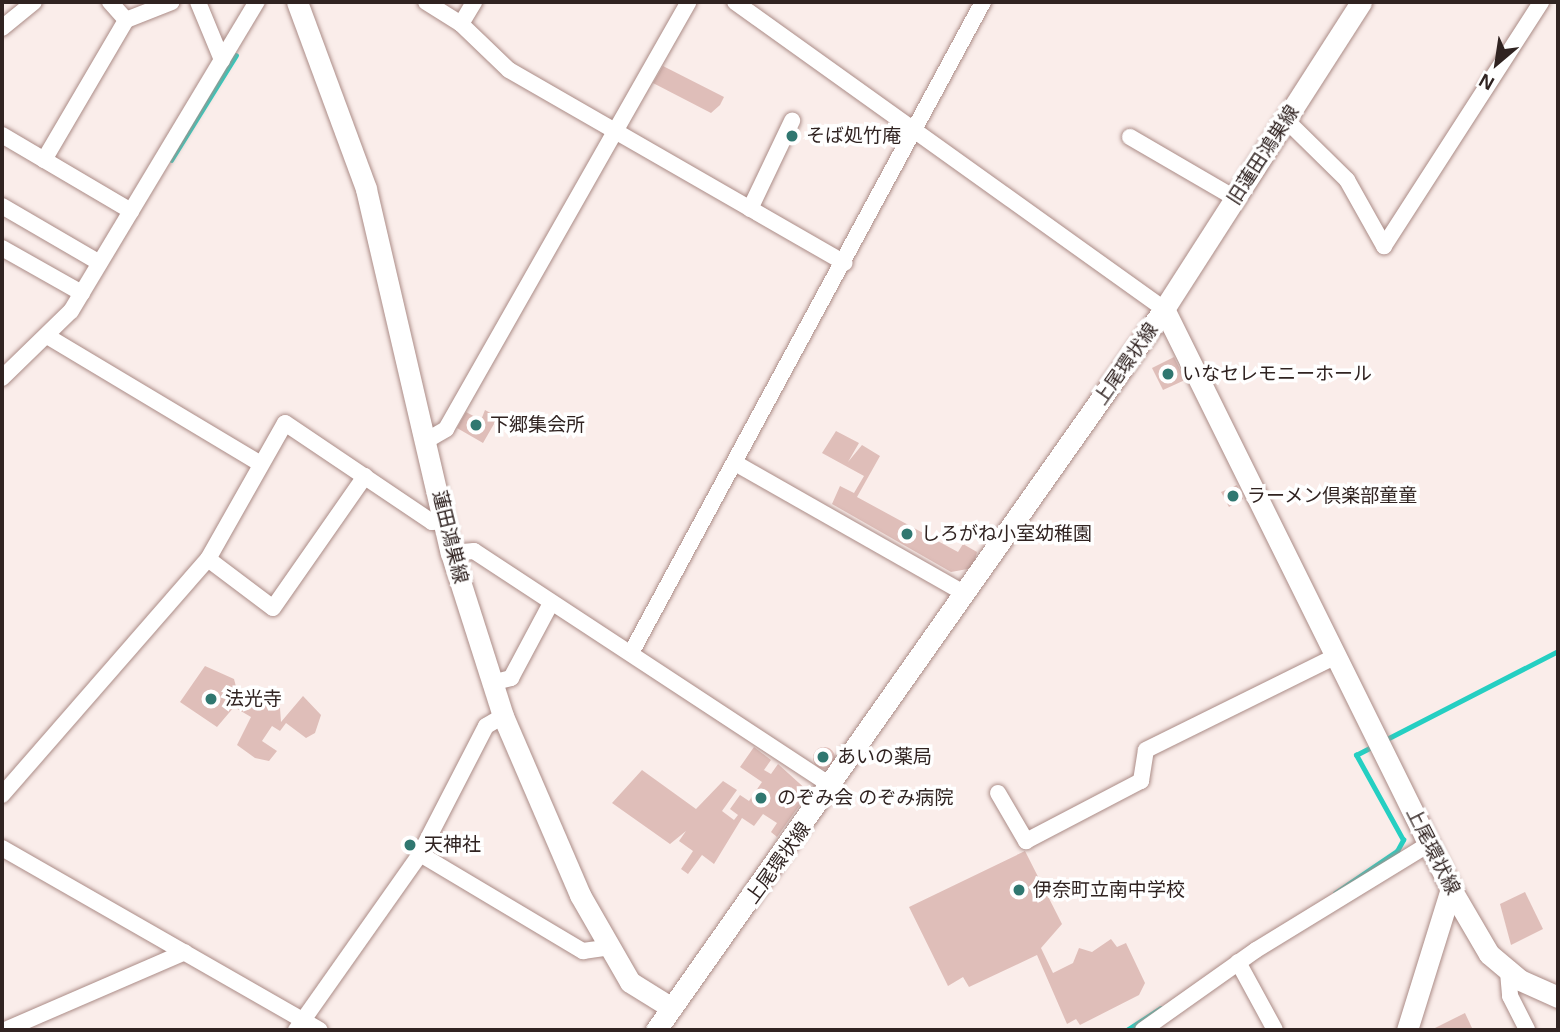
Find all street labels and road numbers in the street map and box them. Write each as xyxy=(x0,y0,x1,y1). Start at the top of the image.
street label: 旧蓮田鴻巣線 xyxy=(1222,101,1304,209)
street label: 上尾環状線 xyxy=(1089,319,1163,409)
street label: 蓮田鴻巣線 xyxy=(427,488,473,586)
street label: 上尾環状線 xyxy=(1401,804,1465,898)
street label: 上尾環状線 xyxy=(741,818,815,908)

